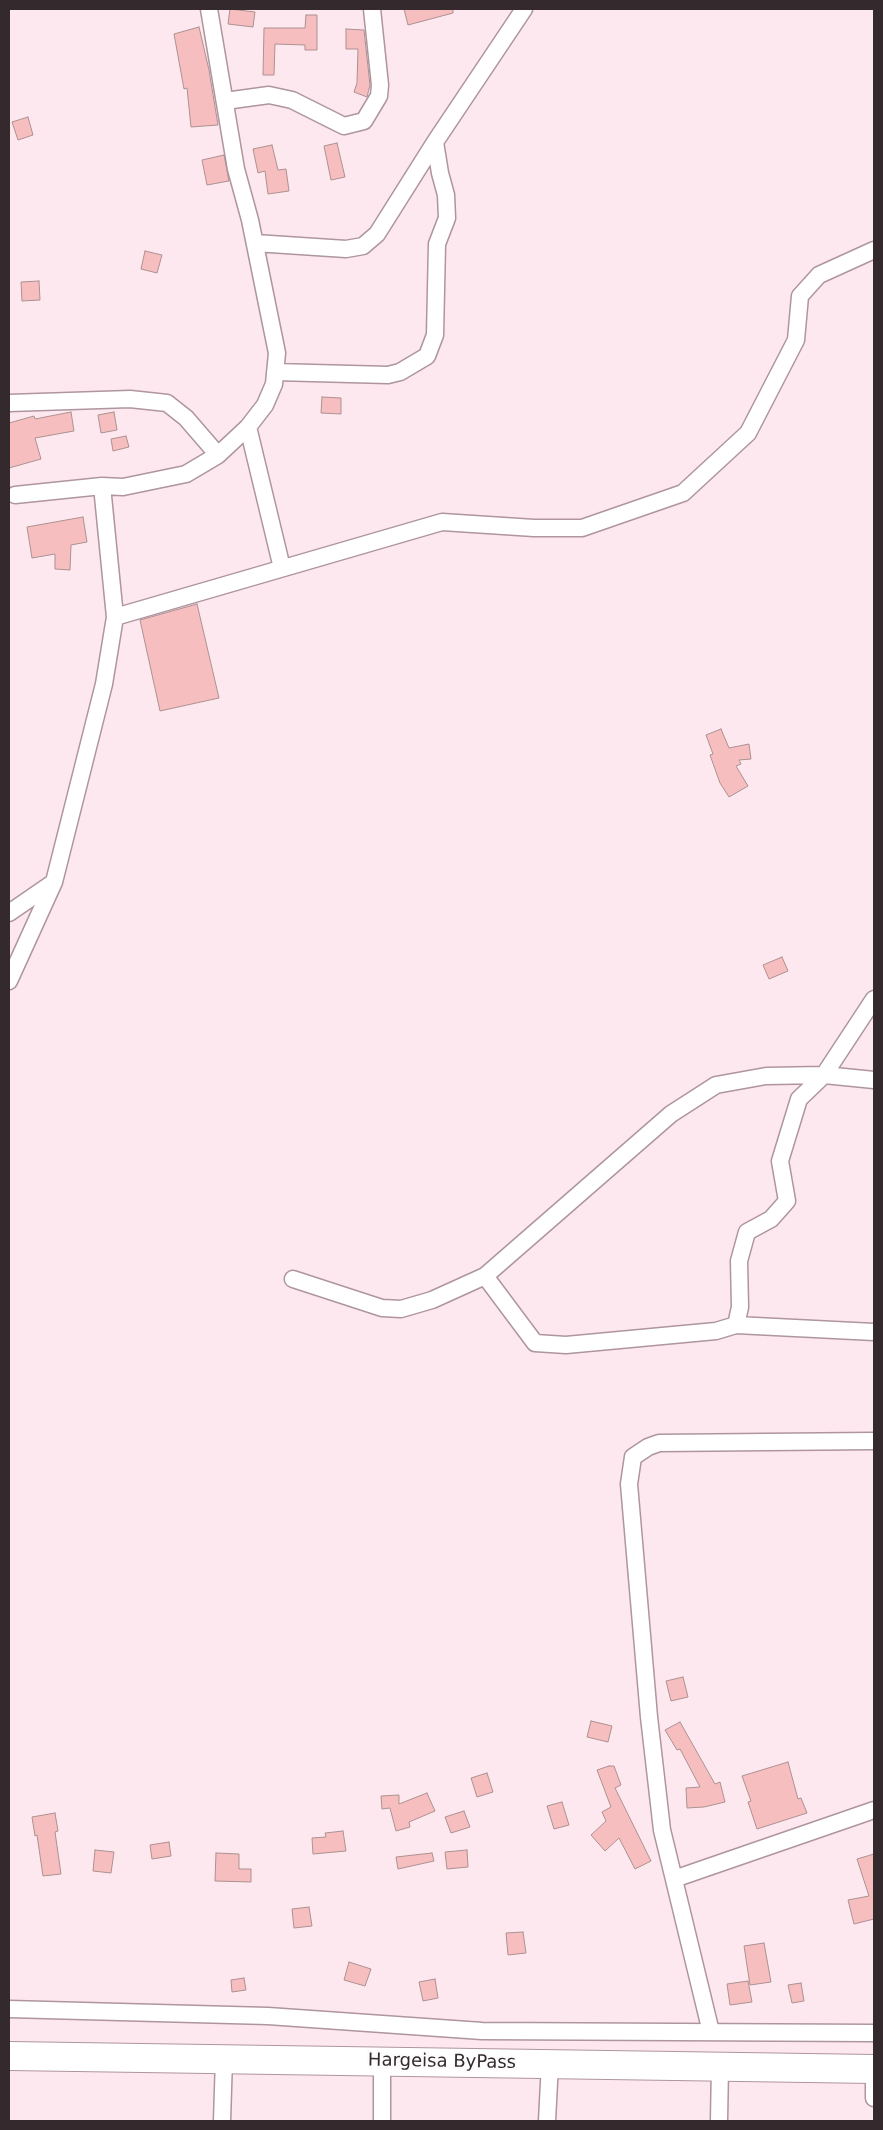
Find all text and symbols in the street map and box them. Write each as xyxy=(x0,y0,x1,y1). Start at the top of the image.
street label: Hargeisa ByPass xyxy=(368,2050,516,2074)

